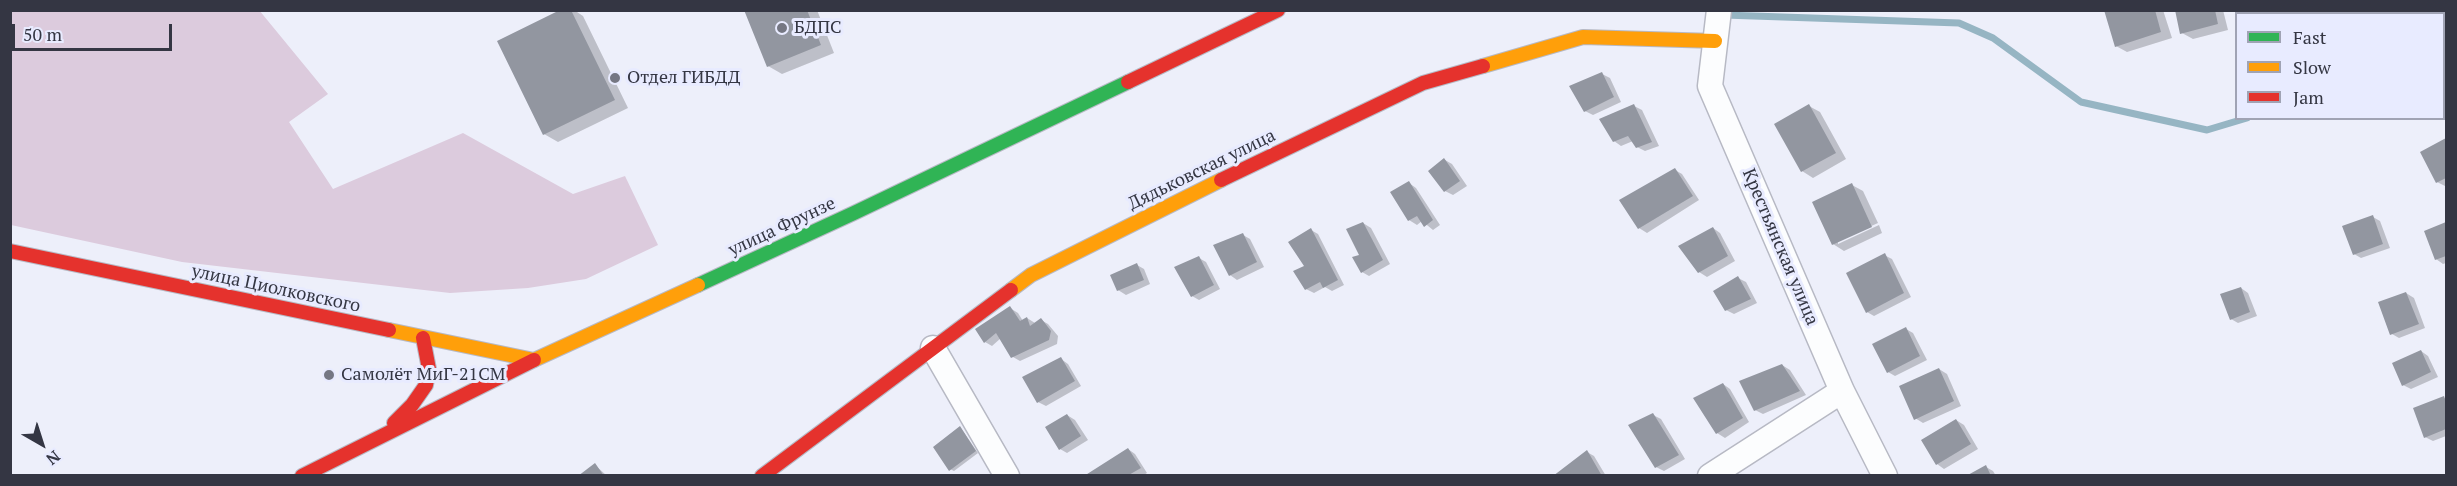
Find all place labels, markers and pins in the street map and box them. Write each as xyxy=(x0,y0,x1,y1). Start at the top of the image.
place label: БДПС xyxy=(794,17,842,39)
marker: БДПС xyxy=(775,21,789,35)
place label: Отдел ГИБДД xyxy=(627,67,740,89)
marker: Отдел ГИБДД xyxy=(608,71,622,85)
place label: Самолёт МиГ-21СМ xyxy=(341,364,505,386)
marker: Самолёт МиГ-21СМ xyxy=(322,368,336,382)

